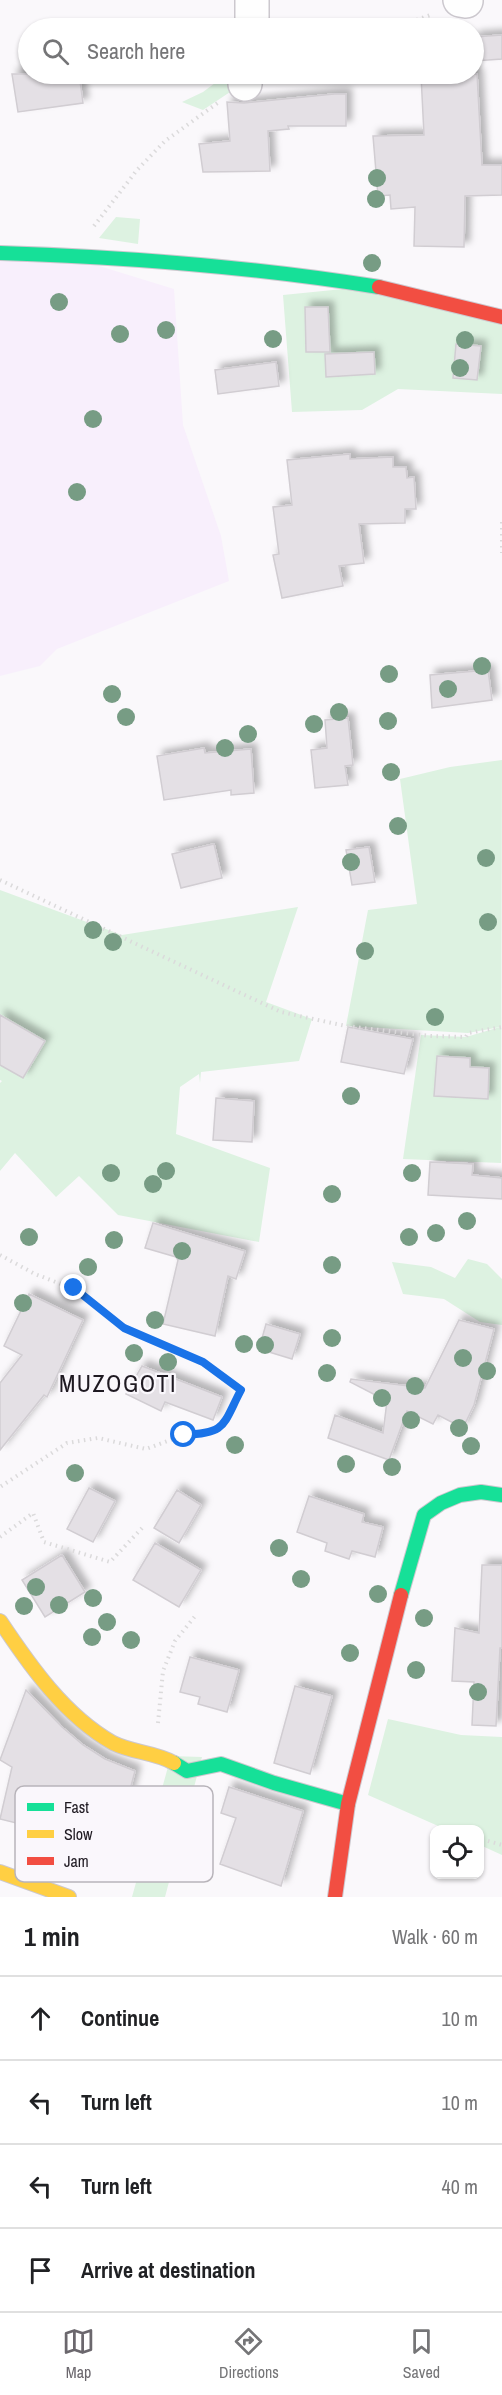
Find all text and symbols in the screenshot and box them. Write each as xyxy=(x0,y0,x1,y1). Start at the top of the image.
search box xyxy=(18,18,484,84)
icon: search xyxy=(39,35,72,68)
text: Search here xyxy=(87,36,185,66)
route end xyxy=(60,1274,86,1300)
district label: MUZOGOTI xyxy=(59,1367,177,1399)
route start xyxy=(170,1421,196,1447)
legend xyxy=(15,1786,213,1882)
text: Fast xyxy=(64,1796,89,1818)
text: Slow xyxy=(64,1823,93,1845)
map controls xyxy=(430,1825,484,1879)
button: locate xyxy=(430,1825,484,1879)
text: Jam xyxy=(64,1850,89,1872)
text: 1 min xyxy=(24,1919,80,1954)
text: Walk · 60 m xyxy=(392,1923,478,1950)
icon: ahead xyxy=(24,2002,57,2035)
text: Continue xyxy=(81,2003,159,2033)
text: 10 m xyxy=(442,2005,478,2032)
icon: left xyxy=(24,2086,57,2119)
text: Turn left xyxy=(81,2087,152,2117)
text: 10 m xyxy=(442,2089,478,2116)
icon: left xyxy=(24,2170,57,2203)
text: Turn left xyxy=(81,2171,152,2201)
text: 40 m xyxy=(442,2173,478,2200)
icon: arrive xyxy=(24,2254,57,2287)
text: Arrive at destination xyxy=(81,2255,255,2285)
tab: Map xyxy=(62,2325,95,2383)
tab: Directions xyxy=(219,2325,279,2383)
tab: Saved xyxy=(403,2325,440,2383)

